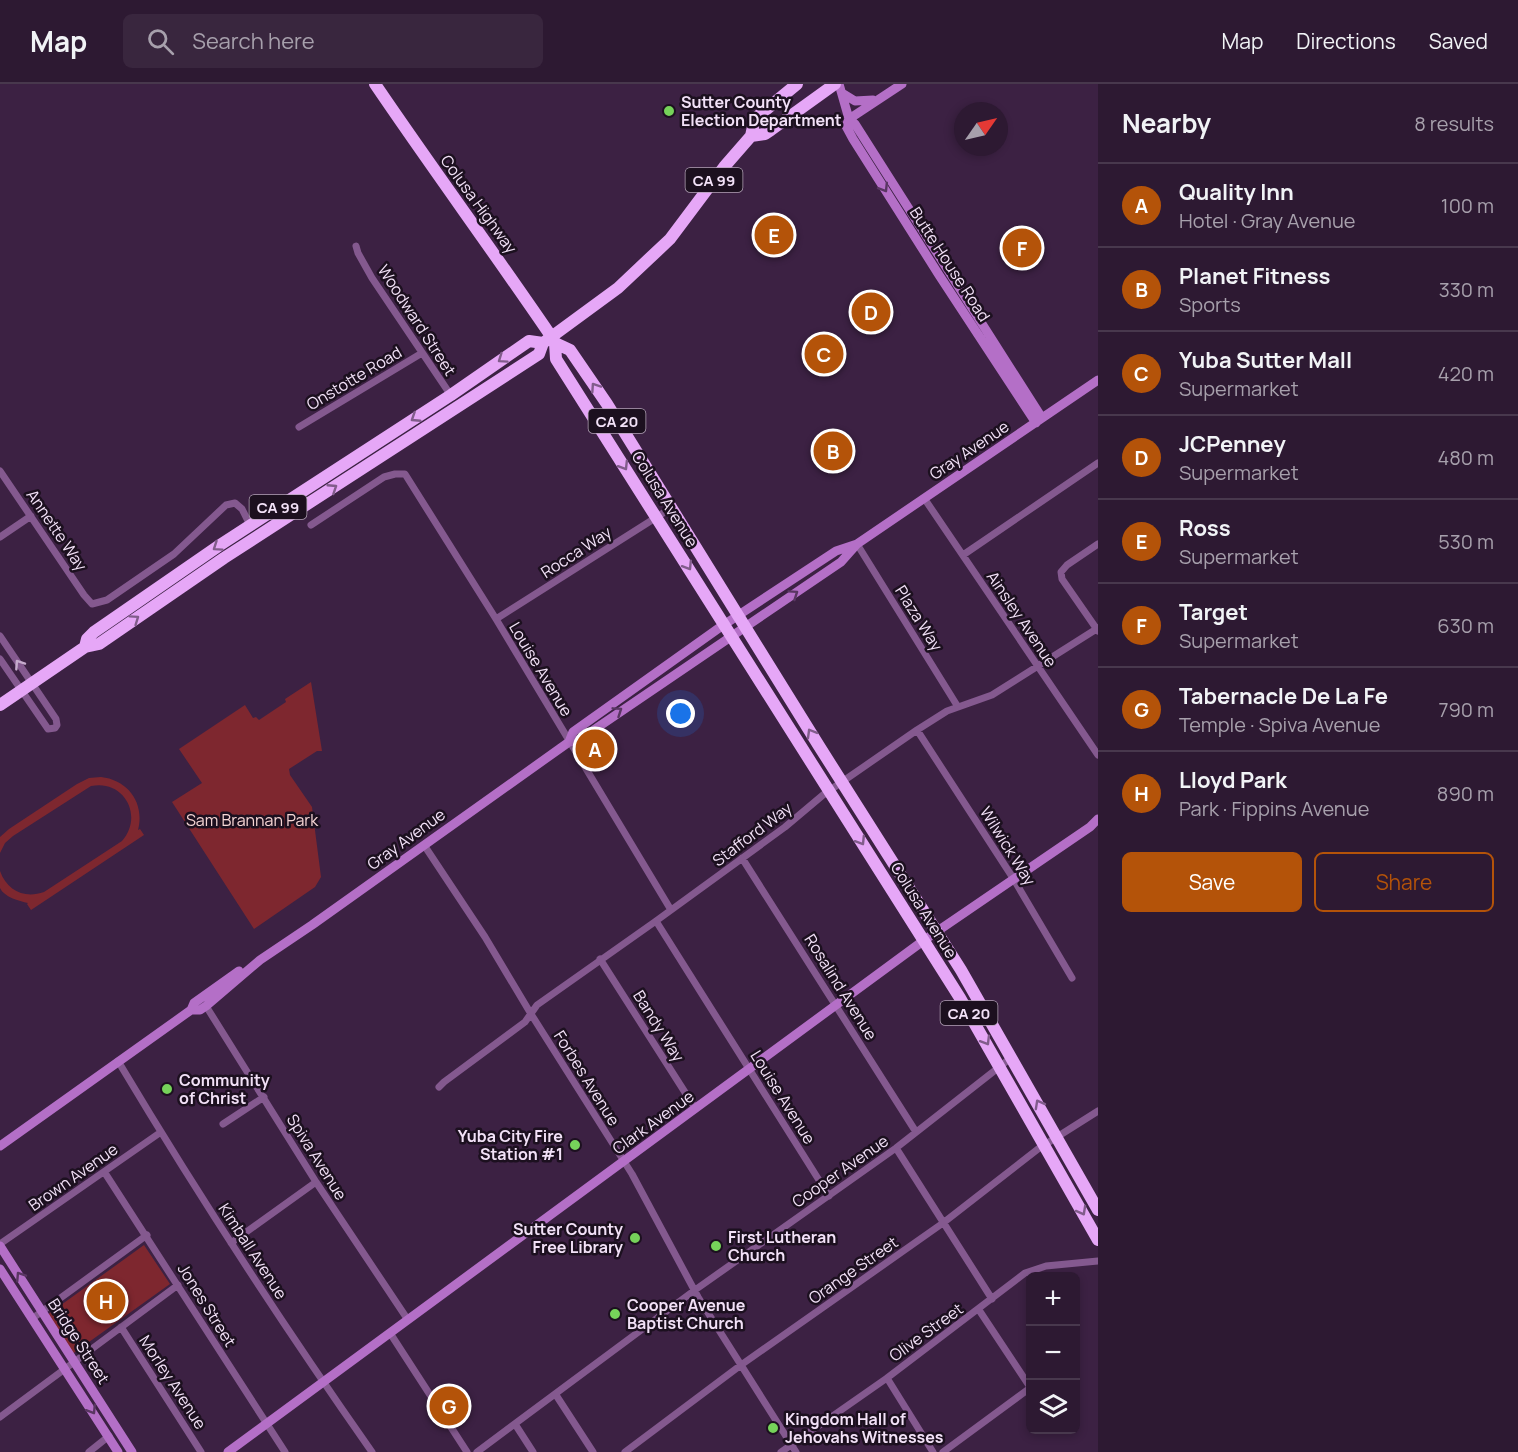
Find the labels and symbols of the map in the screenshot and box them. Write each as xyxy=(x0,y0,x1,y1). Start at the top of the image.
place label: Sutter County Election Department xyxy=(681,91,842,131)
north arrow xyxy=(954,102,1008,156)
marker: Sutter County Election Department xyxy=(662,104,676,118)
street label: Colusa Highway xyxy=(436,150,523,258)
road number: CA 99 xyxy=(686,168,742,192)
one-way arrow xyxy=(876,182,888,192)
street label: Butte House Road xyxy=(905,202,995,326)
pin: E xyxy=(754,212,794,258)
pin: F xyxy=(1002,226,1042,270)
street label: Woodward Street xyxy=(373,260,461,380)
pin: D xyxy=(852,290,890,334)
pin: C xyxy=(804,332,844,376)
street label: Onstotte Road xyxy=(302,341,406,415)
one-way arrow xyxy=(498,352,509,363)
one-way arrow xyxy=(591,383,603,393)
road number: CA 20 xyxy=(588,409,646,433)
one-way arrow xyxy=(411,411,422,422)
street label: Gray Avenue xyxy=(925,415,1013,485)
pin: B xyxy=(814,428,852,473)
street label: Colusa Avenue xyxy=(627,447,703,551)
one-way arrow xyxy=(617,459,628,470)
one-way arrow xyxy=(326,484,337,495)
street label: Annette Way xyxy=(22,485,93,576)
road number: CA 99 xyxy=(250,495,306,519)
street label: Rocca Way xyxy=(536,521,616,583)
one-way arrow xyxy=(212,540,223,551)
one-way arrow xyxy=(680,560,692,570)
street label: Ainsley Avenue xyxy=(982,567,1062,671)
street label: Plaza Way xyxy=(890,581,948,655)
one-way arrow xyxy=(787,590,798,601)
one-way arrow xyxy=(129,615,140,626)
street label: Louise Avenue xyxy=(504,618,578,720)
one-way arrow xyxy=(15,660,26,671)
your location xyxy=(666,699,695,728)
one-way arrow xyxy=(612,708,623,719)
pin: A xyxy=(576,726,614,772)
one-way arrow xyxy=(806,729,818,739)
street label: Stafford Way xyxy=(708,797,797,871)
street label: Wilwick Way xyxy=(975,802,1041,890)
street label: Gray Avenue xyxy=(362,803,450,875)
park label: Sam Brannan Park xyxy=(186,809,319,831)
one-way arrow xyxy=(853,834,864,845)
street label: Colusa Avenue xyxy=(886,858,962,962)
street label: Rosalind Avenue xyxy=(800,930,882,1044)
street label: Bandy Way xyxy=(628,986,690,1066)
road number: CA 20 xyxy=(940,1001,998,1025)
street label: Forbes Avenue xyxy=(549,1026,625,1130)
one-way arrow xyxy=(979,1035,990,1046)
street label: Louise Avenue xyxy=(745,1046,821,1148)
place label: Community of Christ xyxy=(179,1069,270,1109)
marker: Community of Christ xyxy=(160,1082,174,1096)
street label: Clark Avenue xyxy=(608,1085,698,1159)
one-way arrow xyxy=(1035,1100,1046,1110)
street label: Spiva Avenue xyxy=(282,1110,352,1204)
place label: Yuba City Fire Station #1 xyxy=(458,1125,563,1165)
street label: Cooper Avenue xyxy=(787,1130,893,1212)
street label: Brown Avenue xyxy=(24,1138,122,1216)
marker: Yuba City Fire Station #1 xyxy=(568,1138,582,1152)
street label: Kimball Avenue xyxy=(214,1199,292,1303)
one-way arrow xyxy=(1075,1205,1086,1216)
place label: Sutter County Free Library xyxy=(513,1218,623,1258)
place label: First Lutheran Church xyxy=(728,1226,836,1266)
marker: Sutter County Free Library xyxy=(628,1231,642,1245)
street label: Orange Street xyxy=(804,1231,902,1309)
marker: First Lutheran Church xyxy=(709,1239,723,1253)
street label: Jones Street xyxy=(173,1259,241,1351)
one-way arrow xyxy=(16,1272,27,1283)
pin: H xyxy=(86,1278,126,1324)
street label: Bridge Street xyxy=(43,1294,115,1388)
place label: Cooper Avenue Baptist Church xyxy=(627,1294,746,1334)
street label: Olive Street xyxy=(885,1298,967,1366)
marker: Cooper Avenue Baptist Church xyxy=(608,1307,622,1321)
street label: Morley Avenue xyxy=(134,1331,212,1433)
pin: G xyxy=(430,1384,468,1428)
one-way arrow xyxy=(84,1404,96,1414)
place label: Kingdom Hall of Jehovahs Witnesses xyxy=(785,1408,944,1448)
marker: Kingdom Hall of Jehovahs Witnesses xyxy=(766,1421,780,1435)

